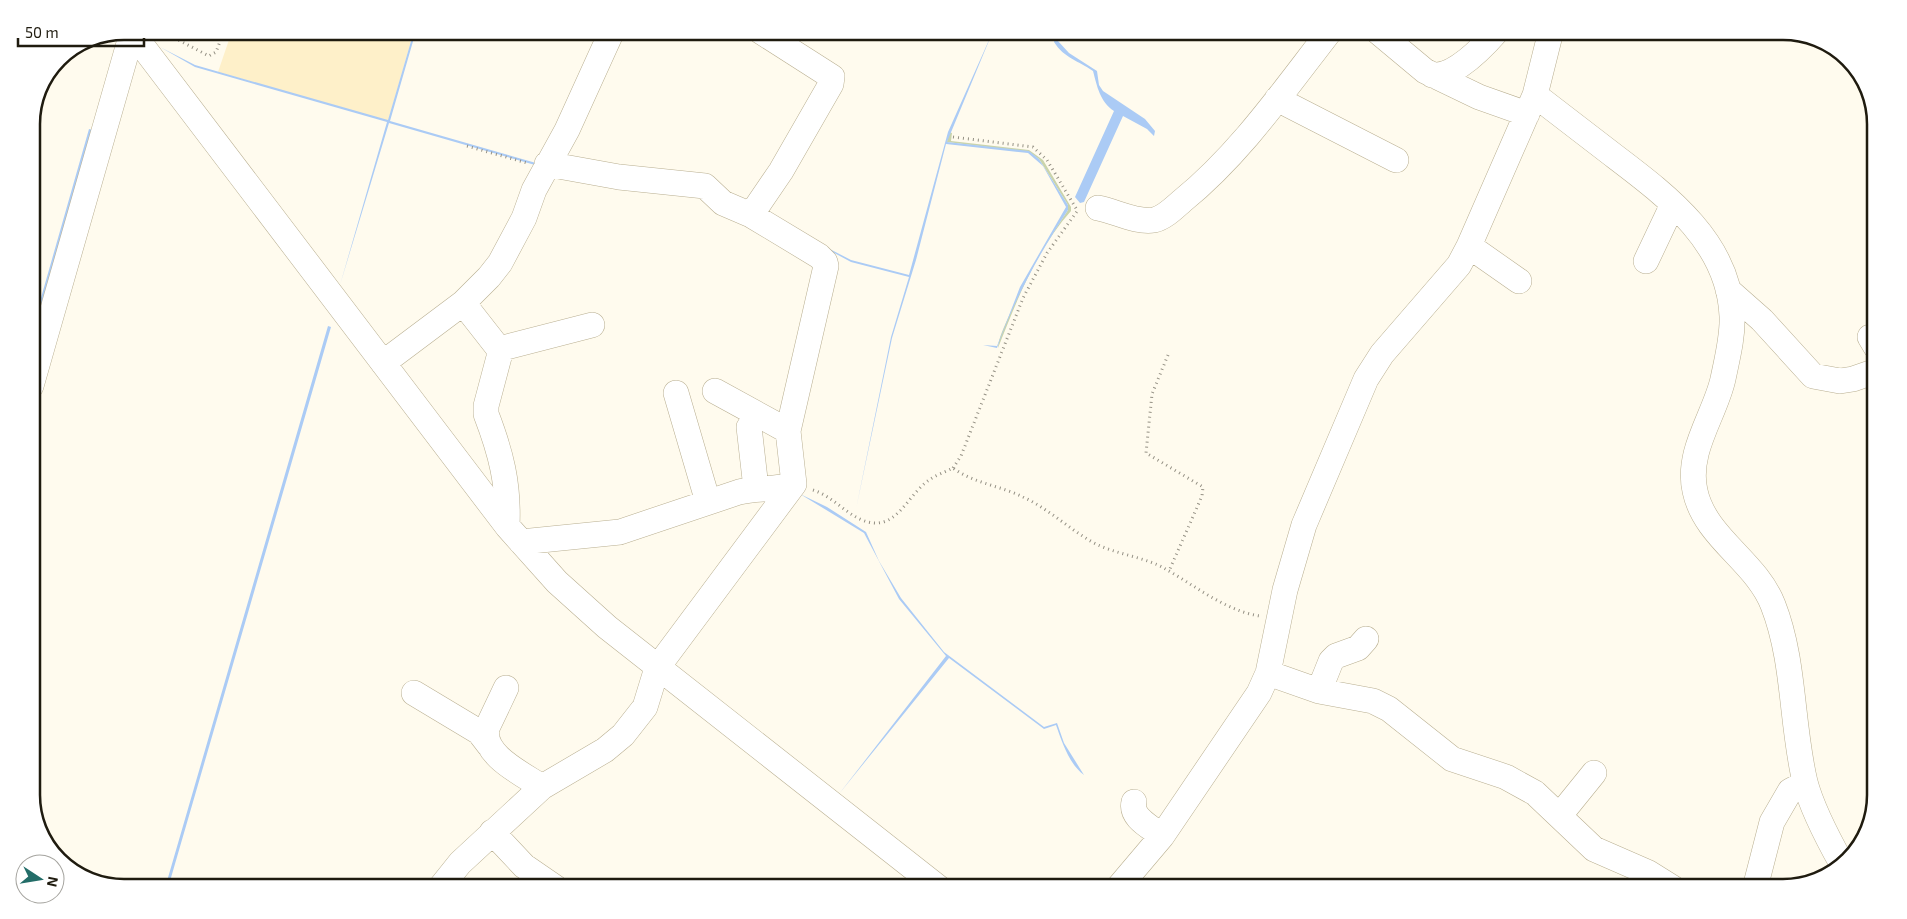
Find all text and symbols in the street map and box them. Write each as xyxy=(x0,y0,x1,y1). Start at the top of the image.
scale bar xyxy=(18,15,144,47)
text: 50 m xyxy=(25,23,59,41)
north arrow xyxy=(15,854,65,904)
text: N xyxy=(44,875,63,889)

